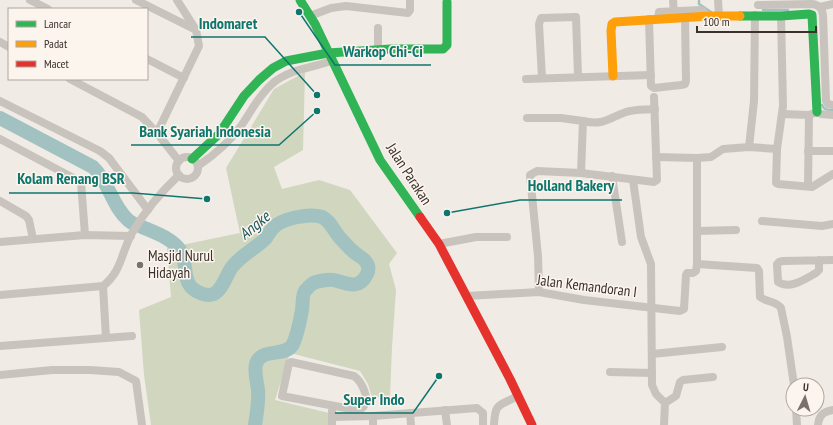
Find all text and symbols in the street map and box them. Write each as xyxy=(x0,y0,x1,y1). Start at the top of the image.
legend xyxy=(8,8,148,80)
scale bar xyxy=(697,8,816,34)
callout: Indomaret xyxy=(191,9,265,37)
text: Indomaret xyxy=(199,13,258,33)
text: 100 m xyxy=(703,14,730,29)
text: Lancar xyxy=(44,16,72,31)
text: Padat xyxy=(44,36,68,51)
callout: Warkop Chi-Ci xyxy=(335,37,431,65)
text: Warkop Chi-Ci xyxy=(342,41,423,61)
text: Macet xyxy=(44,56,69,71)
callout: Bank Syariah Indonesia xyxy=(131,117,279,145)
text: Bank Syariah Indonesia xyxy=(139,121,271,141)
street label: Jalan Parakan xyxy=(382,138,436,208)
callout: Kolam Renang BSR xyxy=(9,165,133,193)
text: Kolam Renang BSR xyxy=(17,168,125,188)
callout: Holland Bakery xyxy=(520,172,622,200)
text: Holland Bakery xyxy=(528,175,615,195)
water label: Angke xyxy=(234,205,275,244)
place label: Masjid Nurul Hidayah xyxy=(148,246,214,282)
marker: Masjid Nurul Hidayah xyxy=(135,260,145,270)
street label: Jalan Kemandoran I xyxy=(535,270,638,301)
north arrow xyxy=(785,377,825,417)
text: U xyxy=(802,380,810,394)
callout: Super Indo xyxy=(335,385,413,413)
text: Super Indo xyxy=(343,389,405,409)

